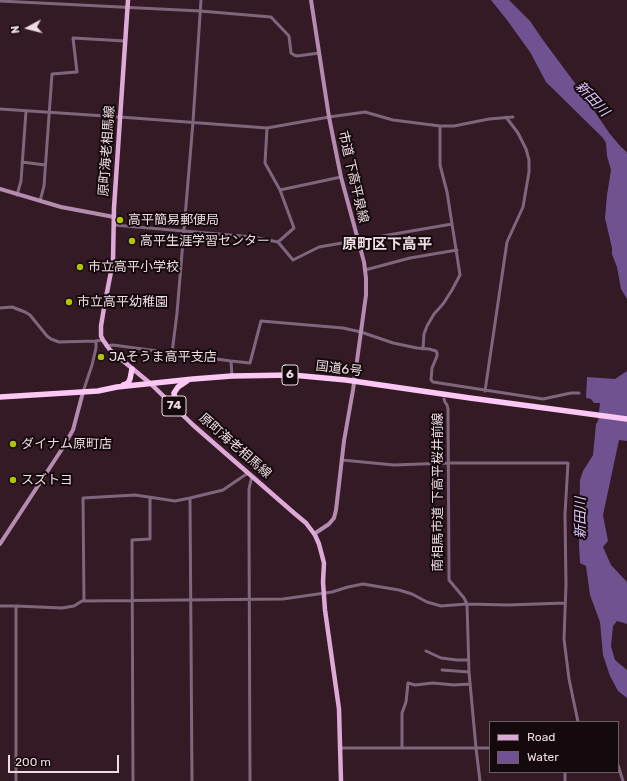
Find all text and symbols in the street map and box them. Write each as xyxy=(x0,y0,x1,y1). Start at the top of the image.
north arrow xyxy=(8,8,48,48)
text: N xyxy=(9,25,23,34)
water label: 新田川 xyxy=(572,78,612,120)
street label: 原町海老相馬線 xyxy=(96,105,118,197)
street label: 市道 下高平泉線 xyxy=(335,129,371,225)
place label: 高平簡易郵便局 xyxy=(128,212,219,228)
marker: 高平簡易郵便局 xyxy=(115,215,125,225)
place label: 高平生涯学習センター xyxy=(140,233,270,249)
marker: 高平生涯学習センター xyxy=(127,236,137,246)
district label: 原町区下高平 xyxy=(342,236,432,254)
place label: 市立高平小学校 xyxy=(88,259,179,275)
marker: 市立高平小学校 xyxy=(75,262,85,272)
place label: 市立高平幼稚園 xyxy=(77,294,168,310)
marker: 市立高平幼稚園 xyxy=(64,297,74,307)
place label: JAそうま高平支店 xyxy=(109,349,217,365)
marker: JAそうま高平支店 xyxy=(96,352,106,362)
street label: 国道6号 xyxy=(315,358,363,380)
road number: 6 xyxy=(282,365,298,385)
road number: 74 xyxy=(162,396,186,416)
street label: 原町海老相馬線 xyxy=(196,410,274,482)
street label: 南相馬市道 下高平桜井前線 xyxy=(430,412,446,572)
place label: ダイナム原町店 xyxy=(21,436,112,452)
marker: ダイナム原町店 xyxy=(8,439,18,449)
place label: スズトヨ xyxy=(21,472,73,488)
marker: スズトヨ xyxy=(8,475,18,485)
water label: 新田川 xyxy=(573,497,589,539)
legend xyxy=(489,721,619,773)
text: Road xyxy=(527,730,555,744)
scale bar xyxy=(10,747,121,773)
text: Water xyxy=(527,750,559,764)
text: 200 m xyxy=(15,755,51,769)

